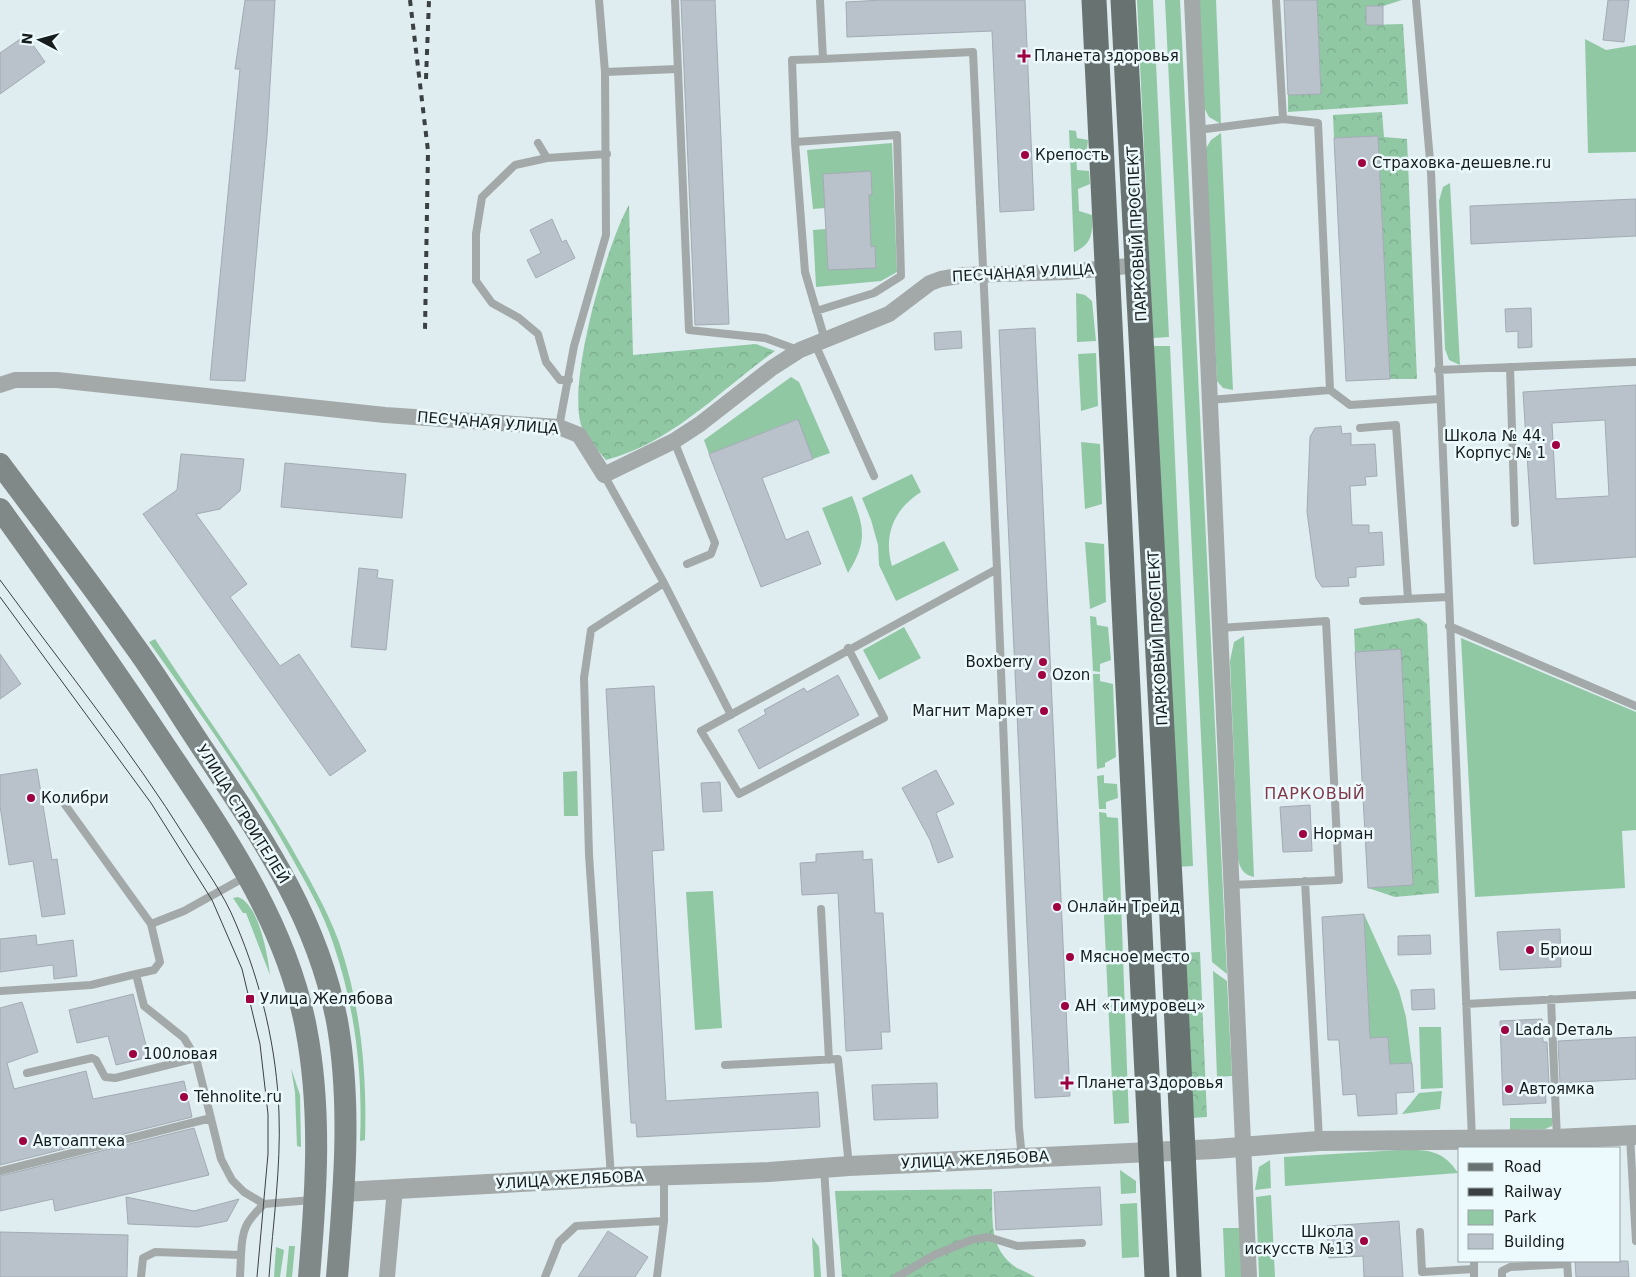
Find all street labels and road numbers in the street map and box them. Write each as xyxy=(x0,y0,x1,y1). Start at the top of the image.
street label: ПАРКОВЫЙ ПРОСПЕКТ xyxy=(1122,145,1151,322)
street label: ПЕСЧАНАЯ УЛИЦА xyxy=(952,260,1095,286)
street label: ПЕСЧАНАЯ УЛИЦА xyxy=(416,408,560,438)
street label: ПАРКОВЫЙ ПРОСПЕКТ xyxy=(1143,549,1172,726)
street label: УЛИЦА СТРОИТЕЛЕЙ xyxy=(193,741,294,887)
street label: УЛИЦА ЖЕЛЯБОВА xyxy=(900,1147,1050,1173)
street label: УЛИЦА ЖЕЛЯБОВА xyxy=(495,1167,645,1193)

